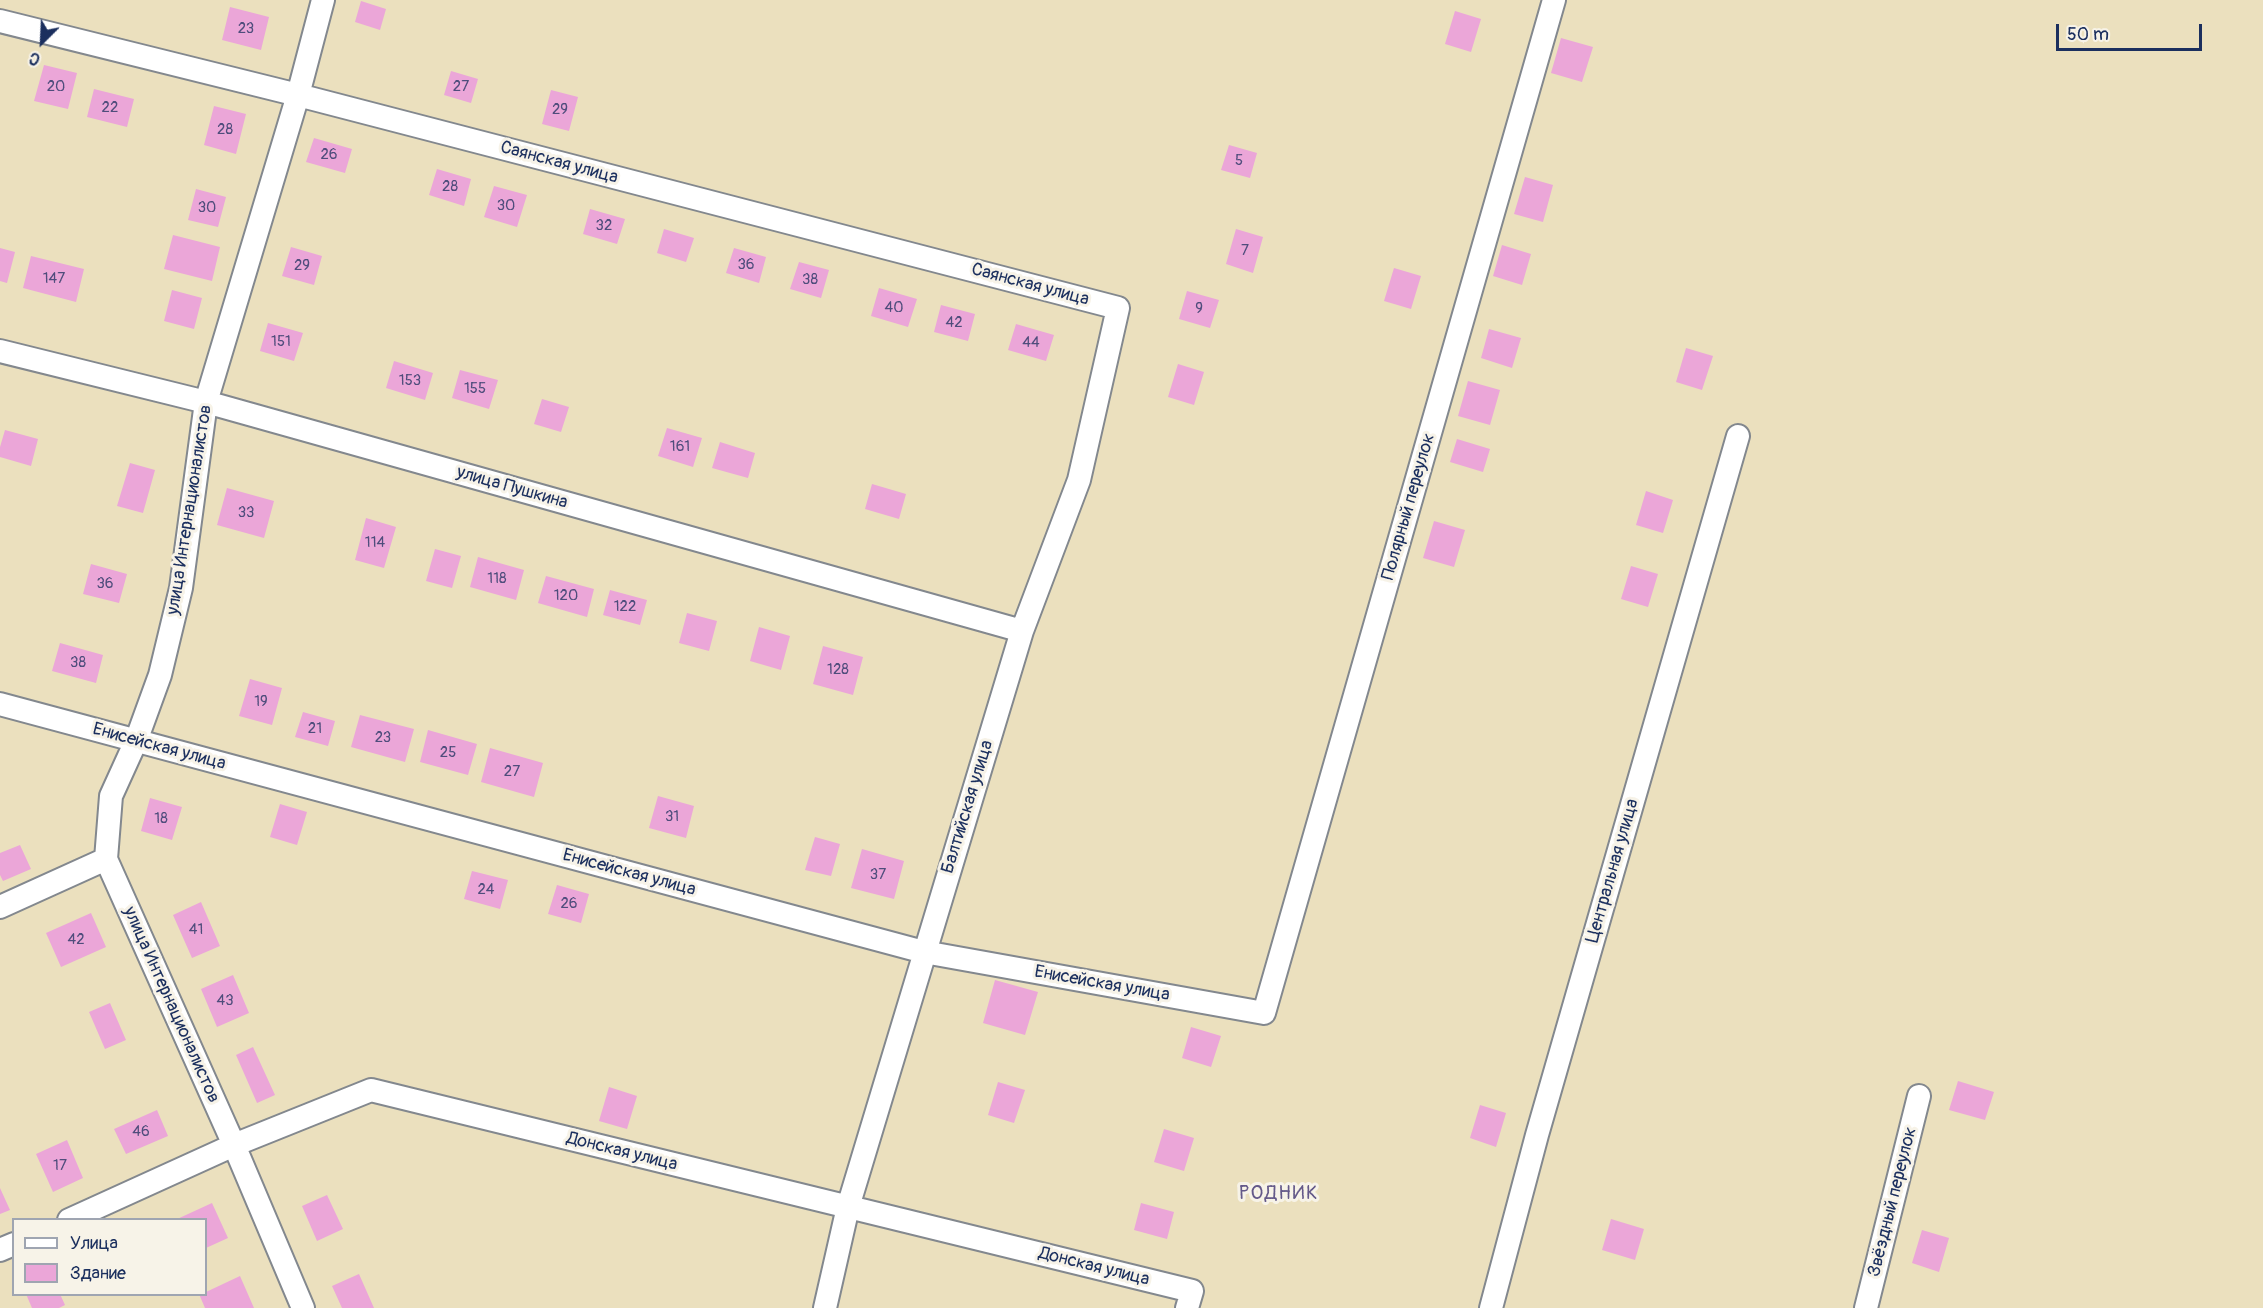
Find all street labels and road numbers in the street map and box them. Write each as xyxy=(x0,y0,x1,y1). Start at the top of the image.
street label: Саянская улица xyxy=(498,137,620,189)
street label: Саянская улица xyxy=(969,259,1091,311)
street label: улица Интернационалистов xyxy=(163,403,217,617)
street label: Полярный переулок xyxy=(1378,431,1440,583)
street label: улица Пушкина xyxy=(454,462,570,514)
street label: Енисейская улица xyxy=(90,719,228,775)
street label: Балтийская улица xyxy=(937,738,999,876)
street label: Центральная улица xyxy=(1582,797,1644,945)
street label: Енисейская улица xyxy=(560,845,698,901)
street label: улица Интернационалистов xyxy=(118,904,224,1106)
street label: Енисейская улица xyxy=(1033,961,1171,1007)
street label: Звёздный переулок xyxy=(1864,1125,1922,1279)
street label: Донская улица xyxy=(564,1128,680,1176)
street label: Донская улица xyxy=(1036,1243,1152,1291)

